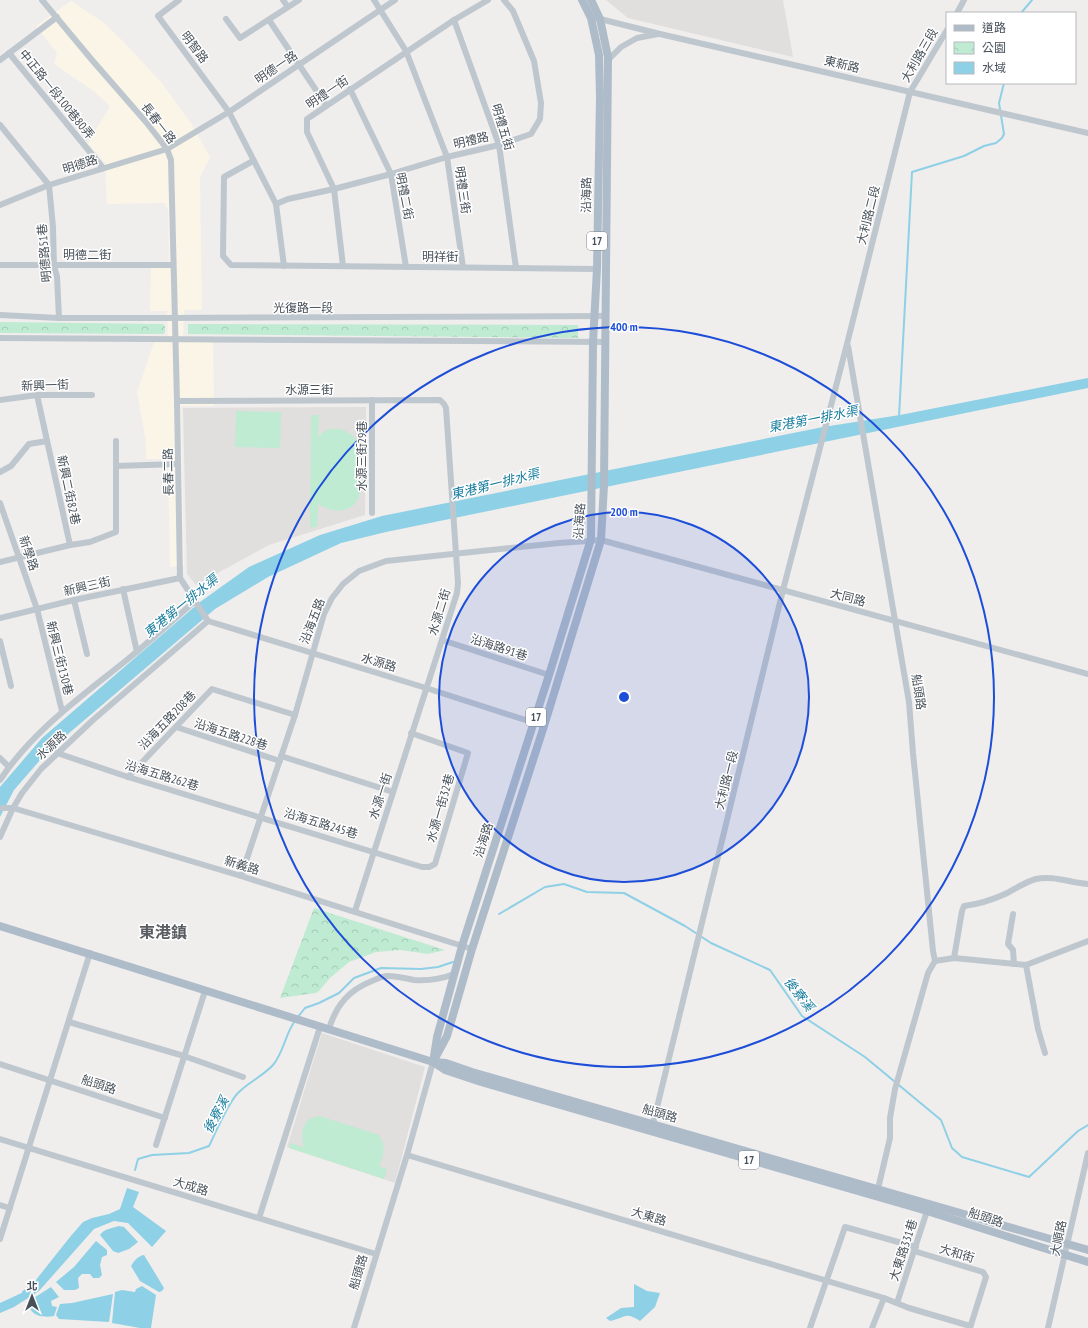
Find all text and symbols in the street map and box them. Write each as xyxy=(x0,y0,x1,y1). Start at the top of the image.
legend xyxy=(946,12,1076,84)
text: 道路 xyxy=(982,20,1006,35)
street label: 大利路三段 xyxy=(898,25,940,85)
street label: 明智路 xyxy=(178,28,212,66)
text: 公園 xyxy=(982,40,1006,55)
street label: 中正路一段100巷80弄 xyxy=(16,46,98,142)
street label: 明德一路 xyxy=(252,47,300,87)
street label: 東新路 xyxy=(823,53,861,75)
text: 水域 xyxy=(982,60,1006,75)
street label: 明禮一街 xyxy=(303,72,351,112)
street label: 長春一路 xyxy=(138,99,180,147)
street label: 明禮五街 xyxy=(489,102,517,152)
street label: 明禮路 xyxy=(452,129,490,151)
street label: 明德路 xyxy=(61,151,99,177)
street label: 明禮三街 xyxy=(452,165,474,215)
street label: 明禮二街 xyxy=(393,171,417,221)
street label: 沿海路 xyxy=(578,177,594,213)
street label: 大利路二段 xyxy=(853,184,883,246)
street label: 明德路51巷 xyxy=(34,223,54,283)
road number: 17 xyxy=(587,232,607,250)
street label: 明德二街 xyxy=(63,247,111,262)
street label: 明祥街 xyxy=(422,249,458,264)
street label: 光復路一段 xyxy=(273,300,333,315)
text: 400 m xyxy=(610,319,638,334)
street label: 新興一街 xyxy=(21,377,69,393)
street label: 水源三街 xyxy=(285,382,333,397)
water label: 東港第一排水渠 xyxy=(767,402,861,436)
street label: 水源三街29巷 xyxy=(354,421,369,491)
street label: 長春二路 xyxy=(160,448,176,496)
street label: 新興二街82巷 xyxy=(54,454,84,526)
water label: 東港第一排水渠 xyxy=(449,464,543,503)
street label: 沿海路 xyxy=(570,503,588,539)
text: 200 m xyxy=(610,504,638,519)
street label: 新學路 xyxy=(16,534,42,572)
water label: 東港第一排水渠 xyxy=(140,570,223,641)
street label: 新興三街 xyxy=(62,573,112,599)
street label: 大同路 xyxy=(829,585,867,609)
street label: 水源二街 xyxy=(425,587,453,637)
street label: 沿海五路 xyxy=(296,596,328,646)
street label: 新興三街130巷 xyxy=(44,619,76,697)
street label: 沿海路91巷 xyxy=(469,631,529,663)
street label: 水源路 xyxy=(360,650,398,674)
street label: 船頭路 xyxy=(909,673,929,711)
street label: 沿海五路208巷 xyxy=(135,687,199,753)
centre of rings xyxy=(617,690,631,704)
road number: 17 xyxy=(526,708,546,726)
street label: 沿海五路228巷 xyxy=(192,715,270,753)
street label: 水源路 xyxy=(33,727,69,763)
street label: 大利路一段 xyxy=(711,749,741,811)
street label: 沿海五路262巷 xyxy=(123,757,201,793)
street label: 水源一街 xyxy=(365,771,395,821)
street label: 水源一街32巷 xyxy=(423,772,457,844)
street label: 沿海五路245巷 xyxy=(282,805,360,841)
street label: 沿海路 xyxy=(470,821,496,859)
street label: 新義路 xyxy=(223,853,261,877)
district label: 東港鎮 xyxy=(139,922,187,942)
water label: 後寮溪 xyxy=(780,973,819,1016)
street label: 船頭路 xyxy=(80,1071,118,1097)
water label: 後寮溪 xyxy=(199,1092,234,1136)
street label: 船頭路 xyxy=(641,1101,679,1125)
road number: 17 xyxy=(739,1151,759,1169)
street label: 大成路 xyxy=(172,1174,210,1198)
street label: 大東路 xyxy=(630,1204,668,1228)
street label: 船頭路 xyxy=(967,1204,1005,1230)
street label: 大東路331巷 xyxy=(886,1217,920,1283)
street label: 大順路 xyxy=(1047,1219,1069,1257)
street label: 大和街 xyxy=(938,1241,976,1265)
street label: 船頭路 xyxy=(346,1253,370,1291)
north arrow xyxy=(12,1276,52,1316)
text: 北 xyxy=(27,1279,38,1293)

